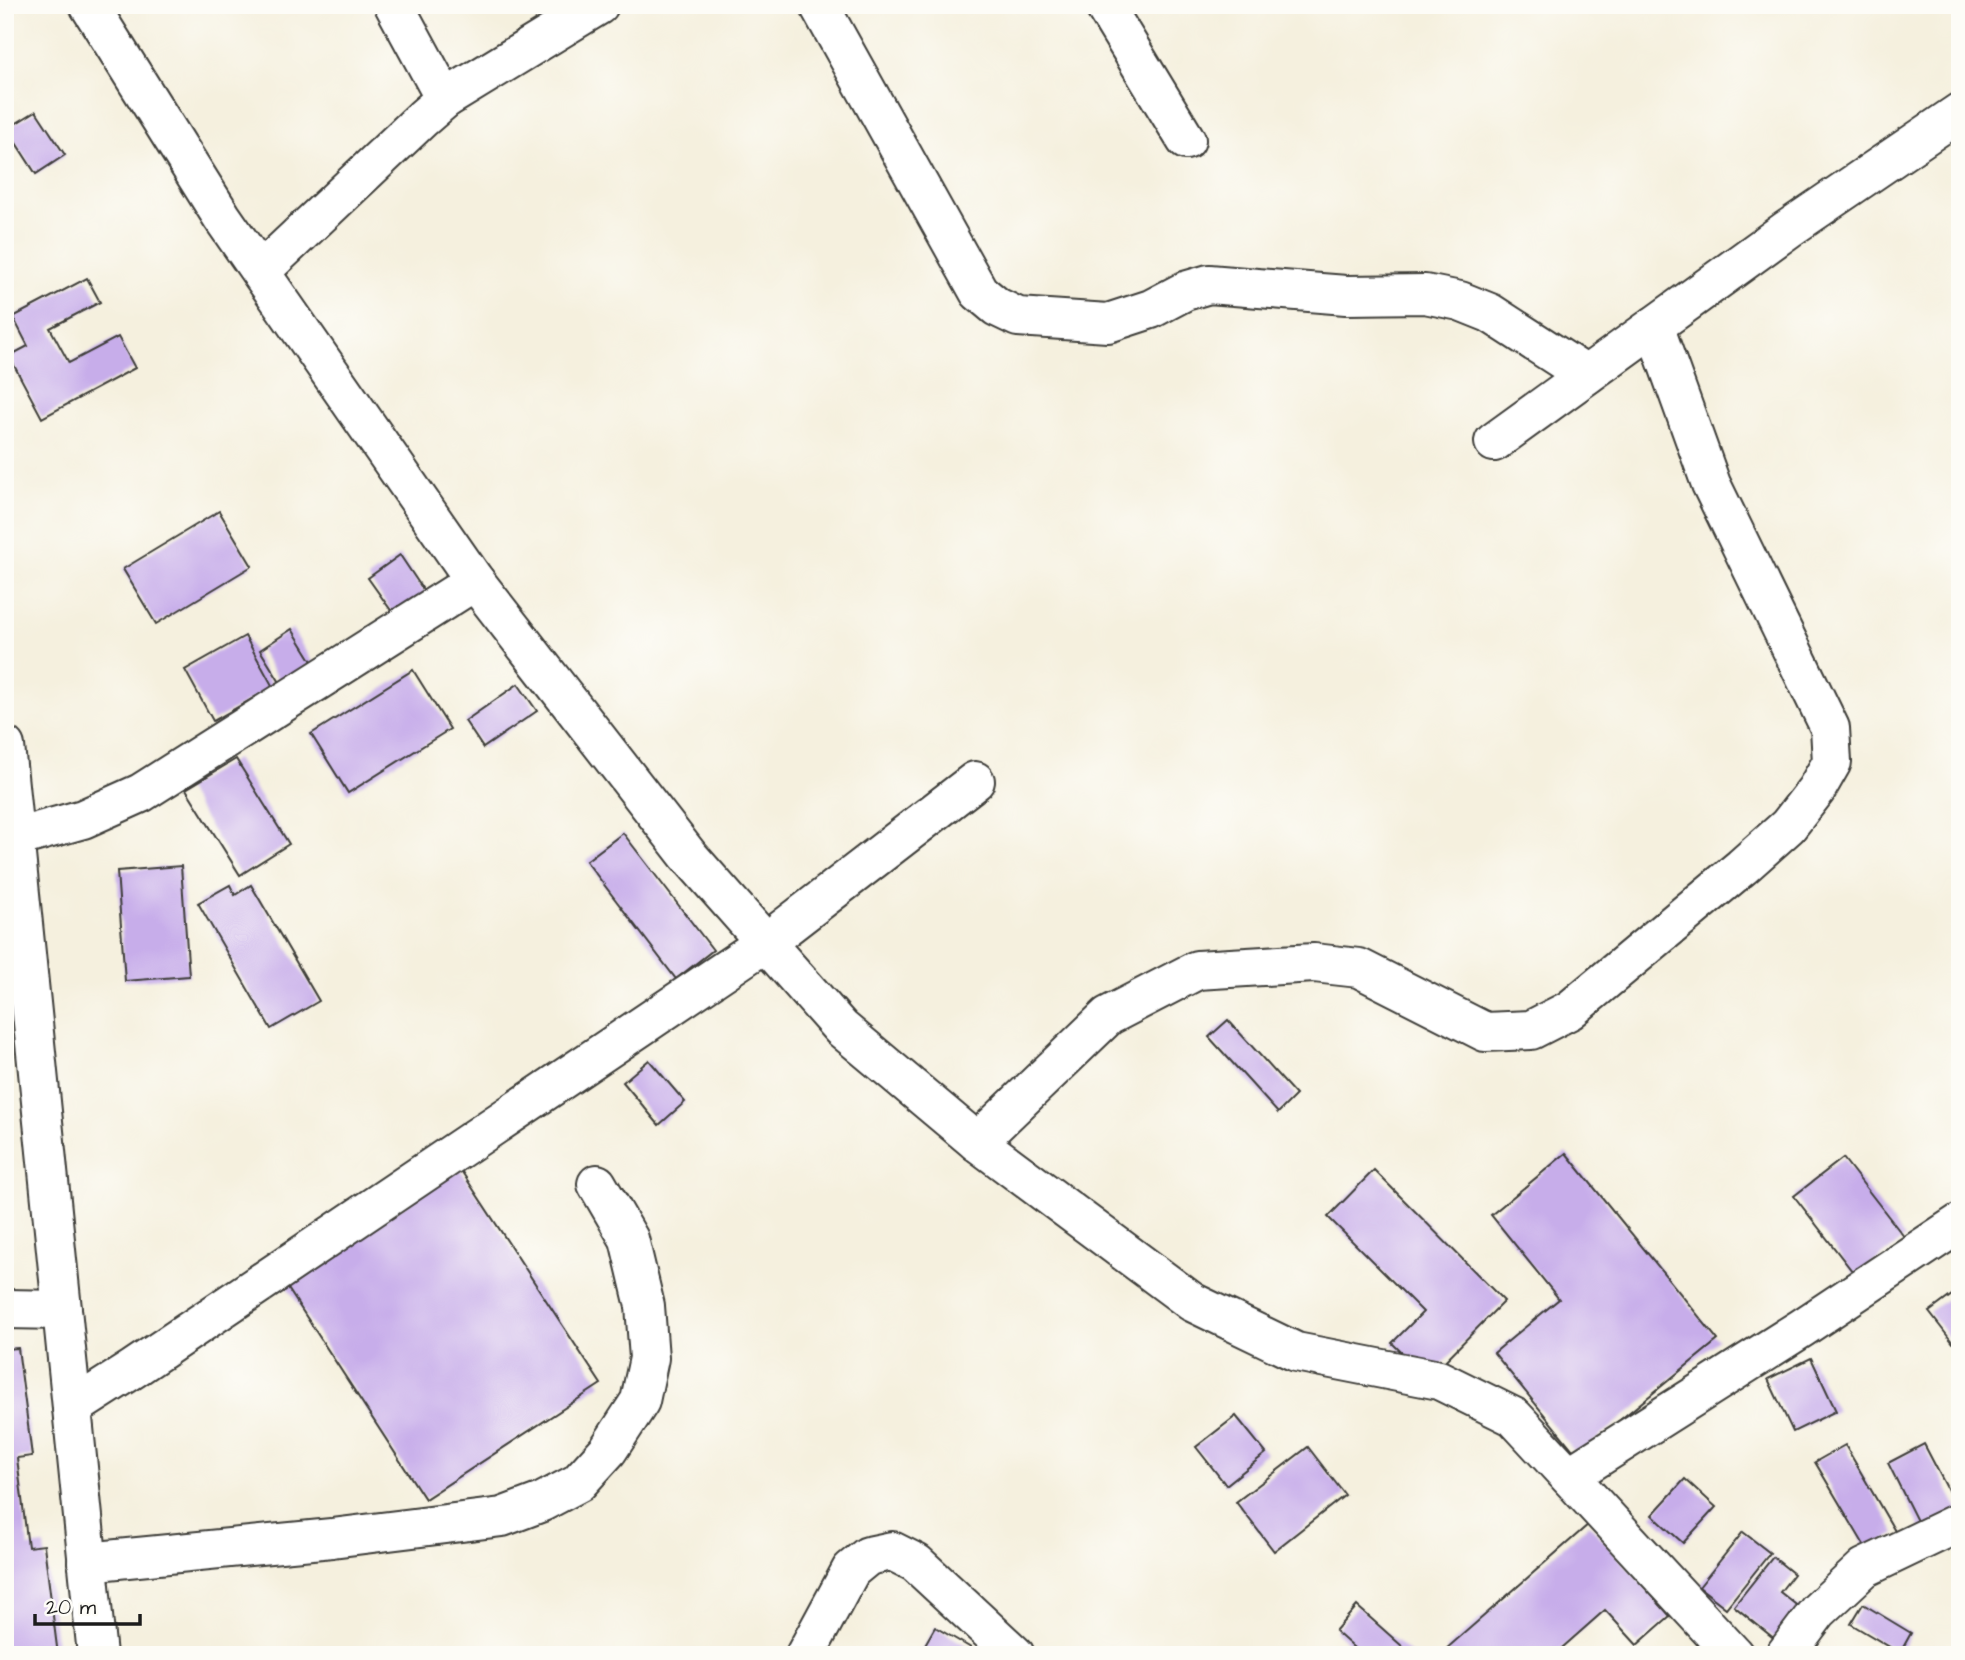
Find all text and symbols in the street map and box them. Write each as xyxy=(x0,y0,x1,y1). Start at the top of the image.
scale bar xyxy=(35,1583,140,1627)
text: 20 m xyxy=(46,1593,97,1622)

